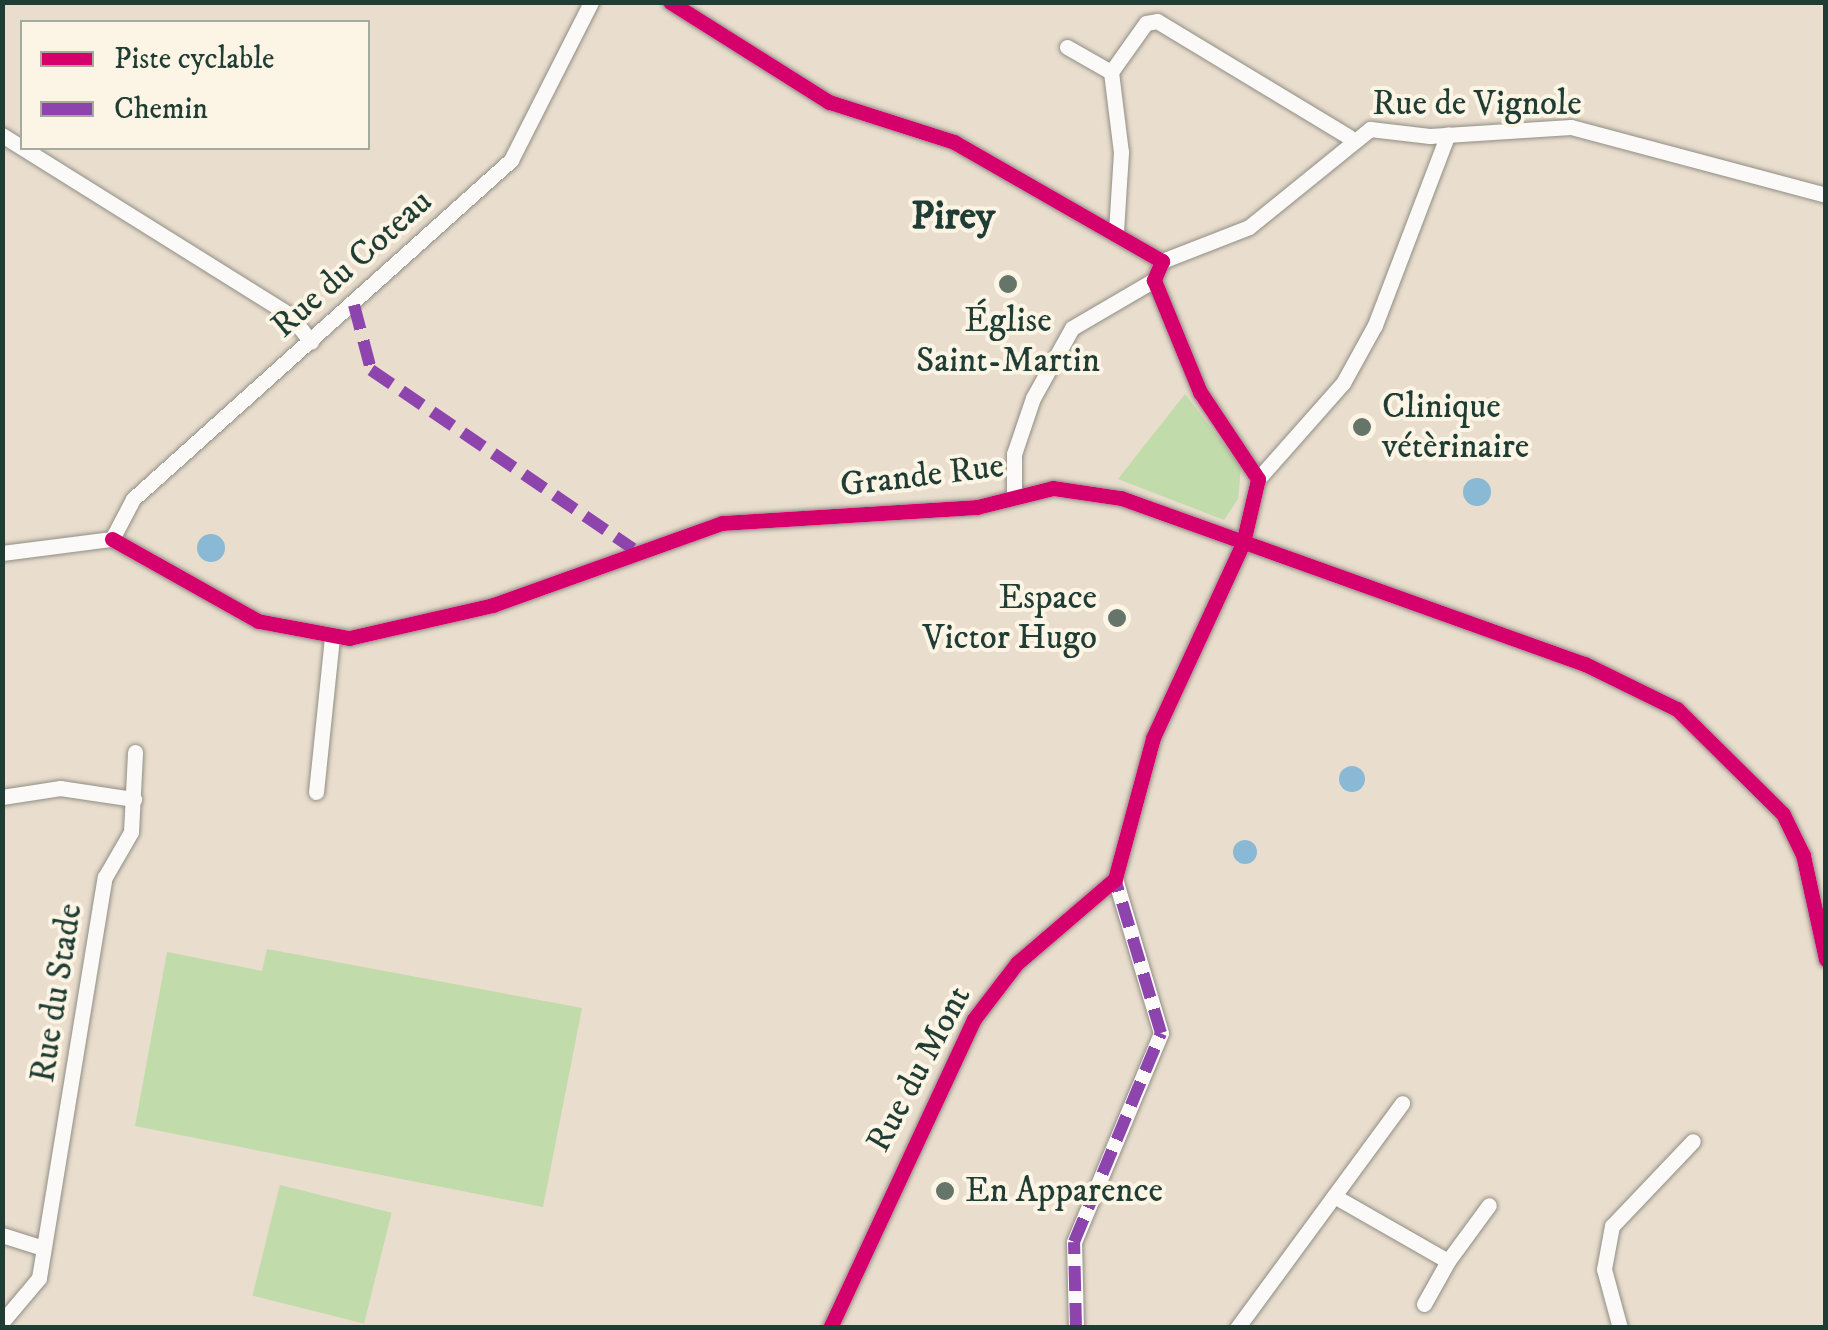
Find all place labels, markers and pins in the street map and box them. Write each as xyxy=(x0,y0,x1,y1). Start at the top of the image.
marker: Église Saint-Martin xyxy=(997,273,1019,295)
place label: Église Saint-Martin xyxy=(916,300,1100,382)
place label: Clinique vétèrinaire xyxy=(1382,386,1529,468)
marker: Clinique vétèrinaire xyxy=(1351,416,1373,438)
place label: Espace Victor Hugo xyxy=(923,577,1097,659)
marker: Espace Victor Hugo xyxy=(1106,607,1128,629)
place label: En Apparence xyxy=(965,1170,1163,1212)
marker: En Apparence xyxy=(934,1180,956,1202)

